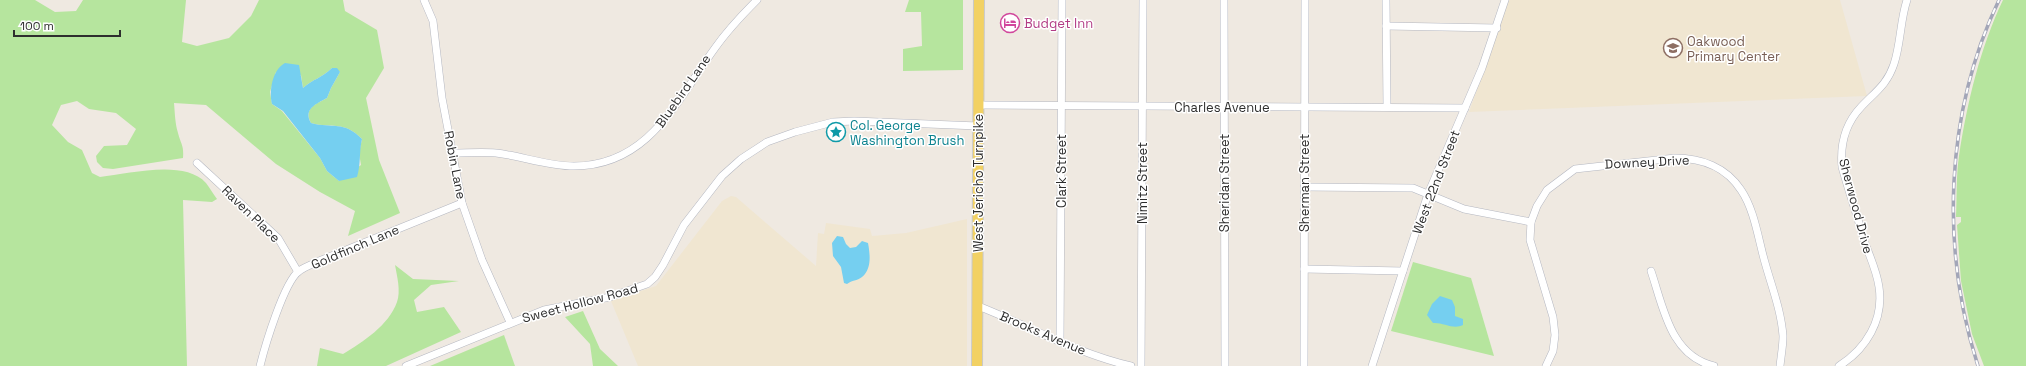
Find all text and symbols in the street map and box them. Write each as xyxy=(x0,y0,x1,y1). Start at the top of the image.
scale bar xyxy=(14,12,120,38)
hotel icon: Budget Inn xyxy=(999,12,1021,34)
place label: Budget Inn xyxy=(1024,15,1093,32)
text: 100 m xyxy=(20,18,54,34)
place label: Oakwood Primary Center xyxy=(1687,33,1780,65)
school or university icon: Oakwood Primary Center xyxy=(1662,37,1684,59)
street label: Bluebird Lane xyxy=(651,51,715,131)
street label: Charles Avenue xyxy=(1174,99,1270,116)
street label: West Jericho Turnpike xyxy=(970,114,987,252)
place label: Col. George Washington Brush xyxy=(850,117,964,149)
place icon: Col. George Washington Brush xyxy=(825,121,847,143)
street label: West 22nd Street xyxy=(1408,128,1464,236)
street label: Robin Lane xyxy=(440,129,470,201)
street label: Clark Street xyxy=(1053,134,1070,208)
street label: Sheridan Street xyxy=(1216,134,1233,232)
street label: Sherman Street xyxy=(1296,134,1313,232)
street label: Nimitz Street xyxy=(1134,142,1151,224)
street label: Downey Drive xyxy=(1604,151,1690,173)
street label: Sherwood Drive xyxy=(1835,157,1877,255)
street label: Raven Place xyxy=(218,182,284,246)
street label: Goldfinch Lane xyxy=(308,221,402,273)
street label: Sweet Hollow Road xyxy=(520,279,640,327)
street label: Brooks Avenue xyxy=(997,307,1089,359)

